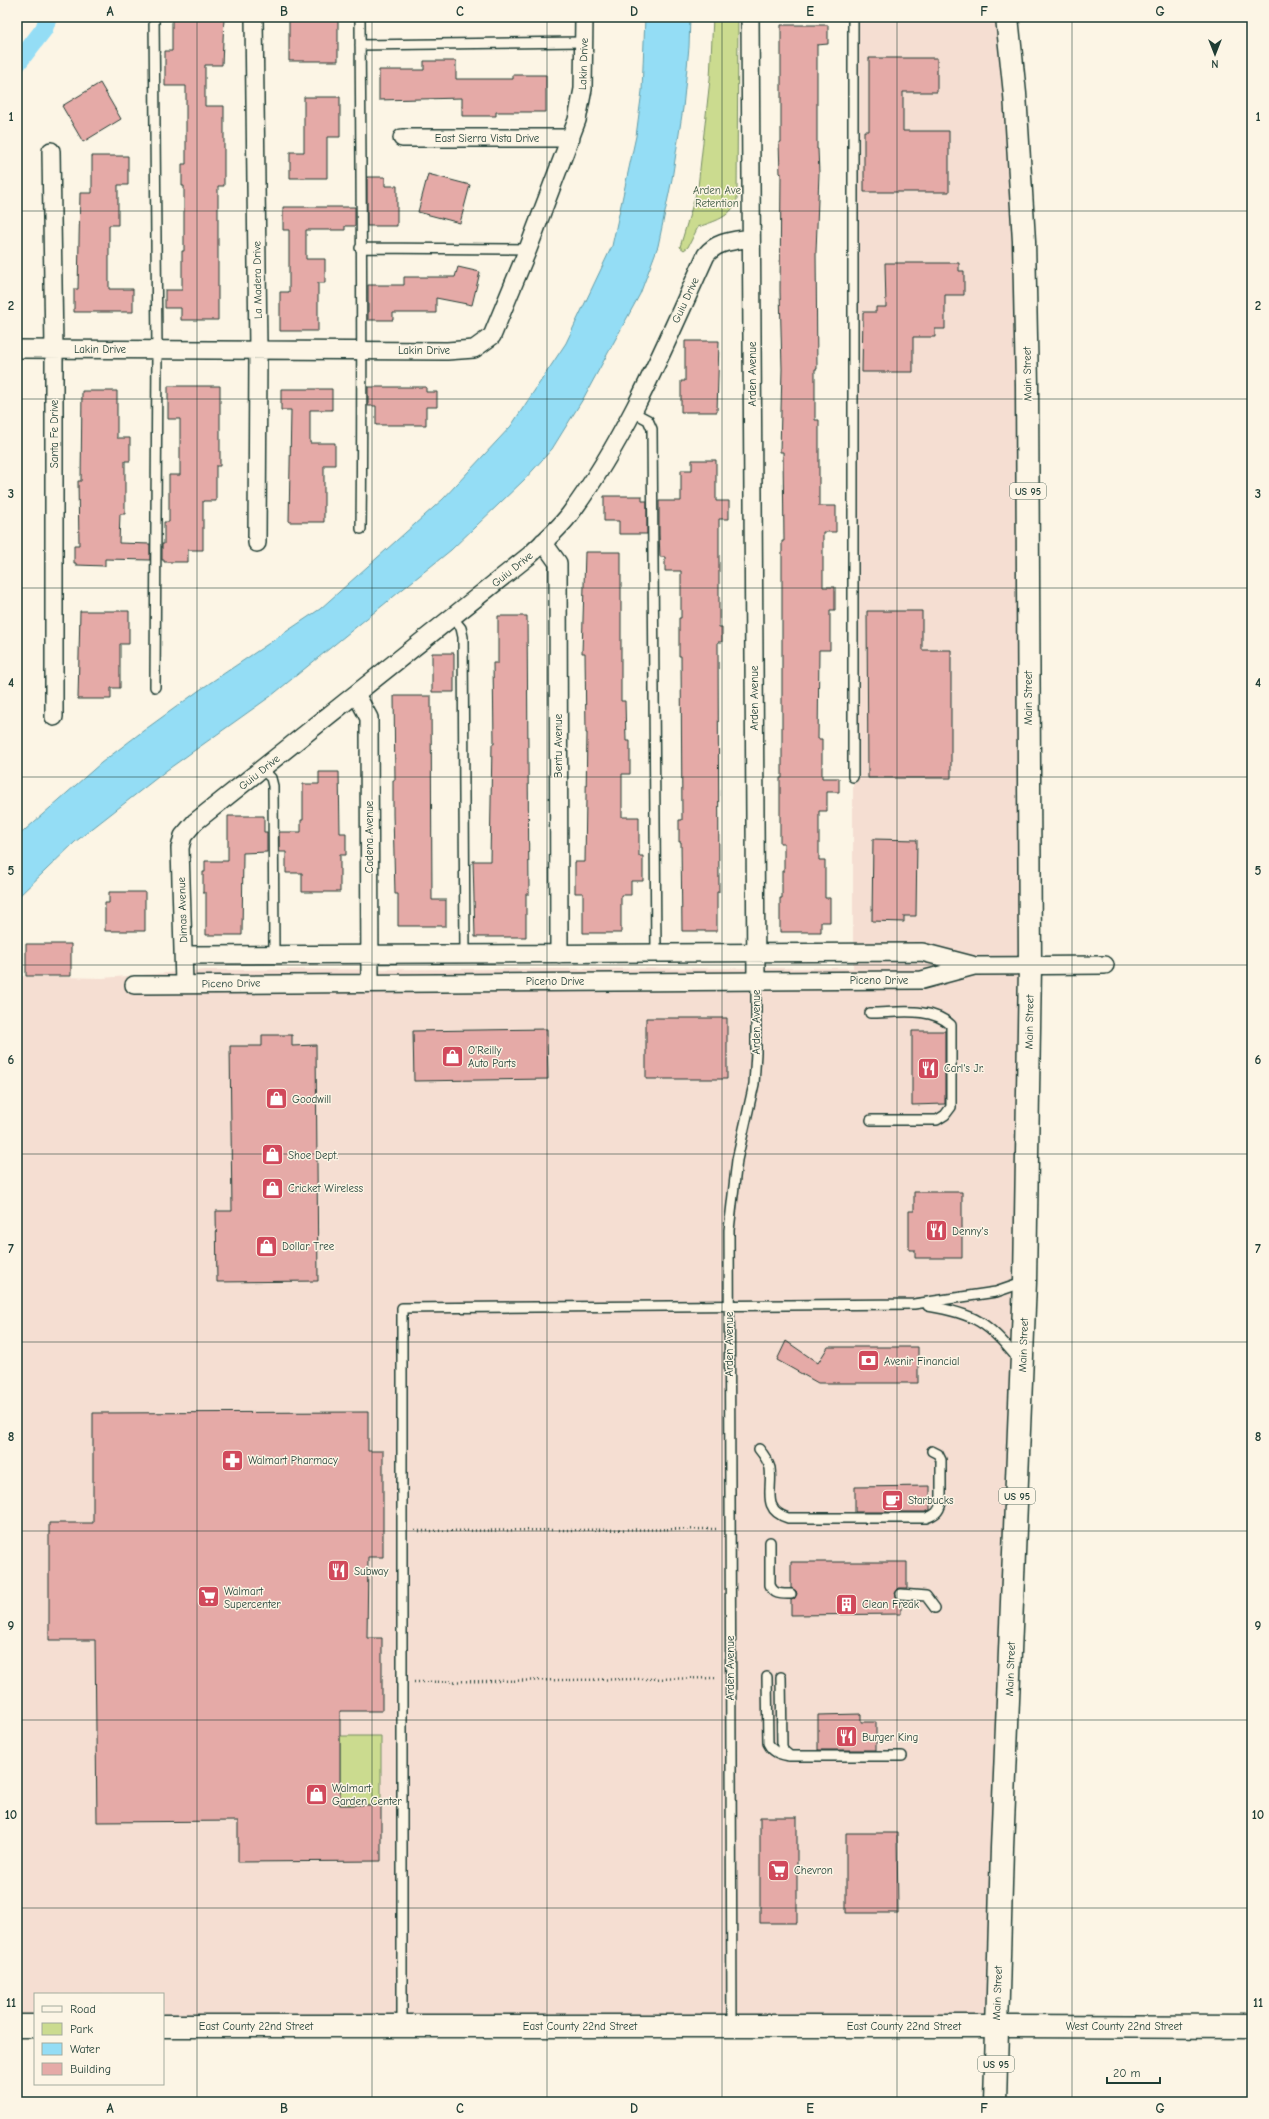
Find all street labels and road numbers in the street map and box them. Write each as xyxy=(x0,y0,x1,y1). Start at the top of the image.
street label: Lakin Drive xyxy=(576,37,591,90)
street label: East Sierra Vista Drive xyxy=(435,132,540,145)
street label: La Madera Drive xyxy=(250,240,265,319)
street label: Guiu Drive xyxy=(669,275,702,325)
street label: Arden Avenue xyxy=(746,341,759,407)
street label: Lakin Drive xyxy=(74,343,127,356)
street label: Lakin Drive xyxy=(398,344,451,357)
street label: Main Street xyxy=(1021,346,1034,401)
street label: Santa Fe Drive xyxy=(48,399,61,468)
road number: US 95 xyxy=(1010,483,1046,499)
street label: Guiu Drive xyxy=(489,549,536,590)
street label: Arden Avenue xyxy=(748,665,761,731)
street label: Main Street xyxy=(1022,670,1035,725)
street label: Bentu Avenue xyxy=(552,713,565,778)
street label: Guiu Drive xyxy=(236,752,283,793)
street label: Cadena Avenue xyxy=(363,800,376,873)
street label: Dimas Avenue xyxy=(175,876,190,943)
street label: Piceno Drive xyxy=(850,974,909,987)
street label: Piceno Drive xyxy=(526,975,585,988)
street label: Piceno Drive xyxy=(202,976,261,991)
street label: Arden Avenue xyxy=(750,989,763,1055)
street label: Main Street xyxy=(1023,994,1036,1049)
street label: Arden Avenue xyxy=(723,1311,736,1377)
street label: Main Street xyxy=(1016,1317,1031,1373)
road number: US 95 xyxy=(999,1488,1035,1504)
street label: Arden Avenue xyxy=(724,1635,737,1701)
street label: Main Street xyxy=(1003,1641,1018,1697)
street label: Main Street xyxy=(990,1965,1005,2021)
street label: East County 22nd Street xyxy=(199,2020,314,2033)
street label: East County 22nd Street xyxy=(523,2020,638,2033)
street label: East County 22nd Street xyxy=(847,2020,962,2033)
street label: West County 22nd Street xyxy=(1066,2020,1183,2033)
road number: US 95 xyxy=(978,2056,1014,2072)

